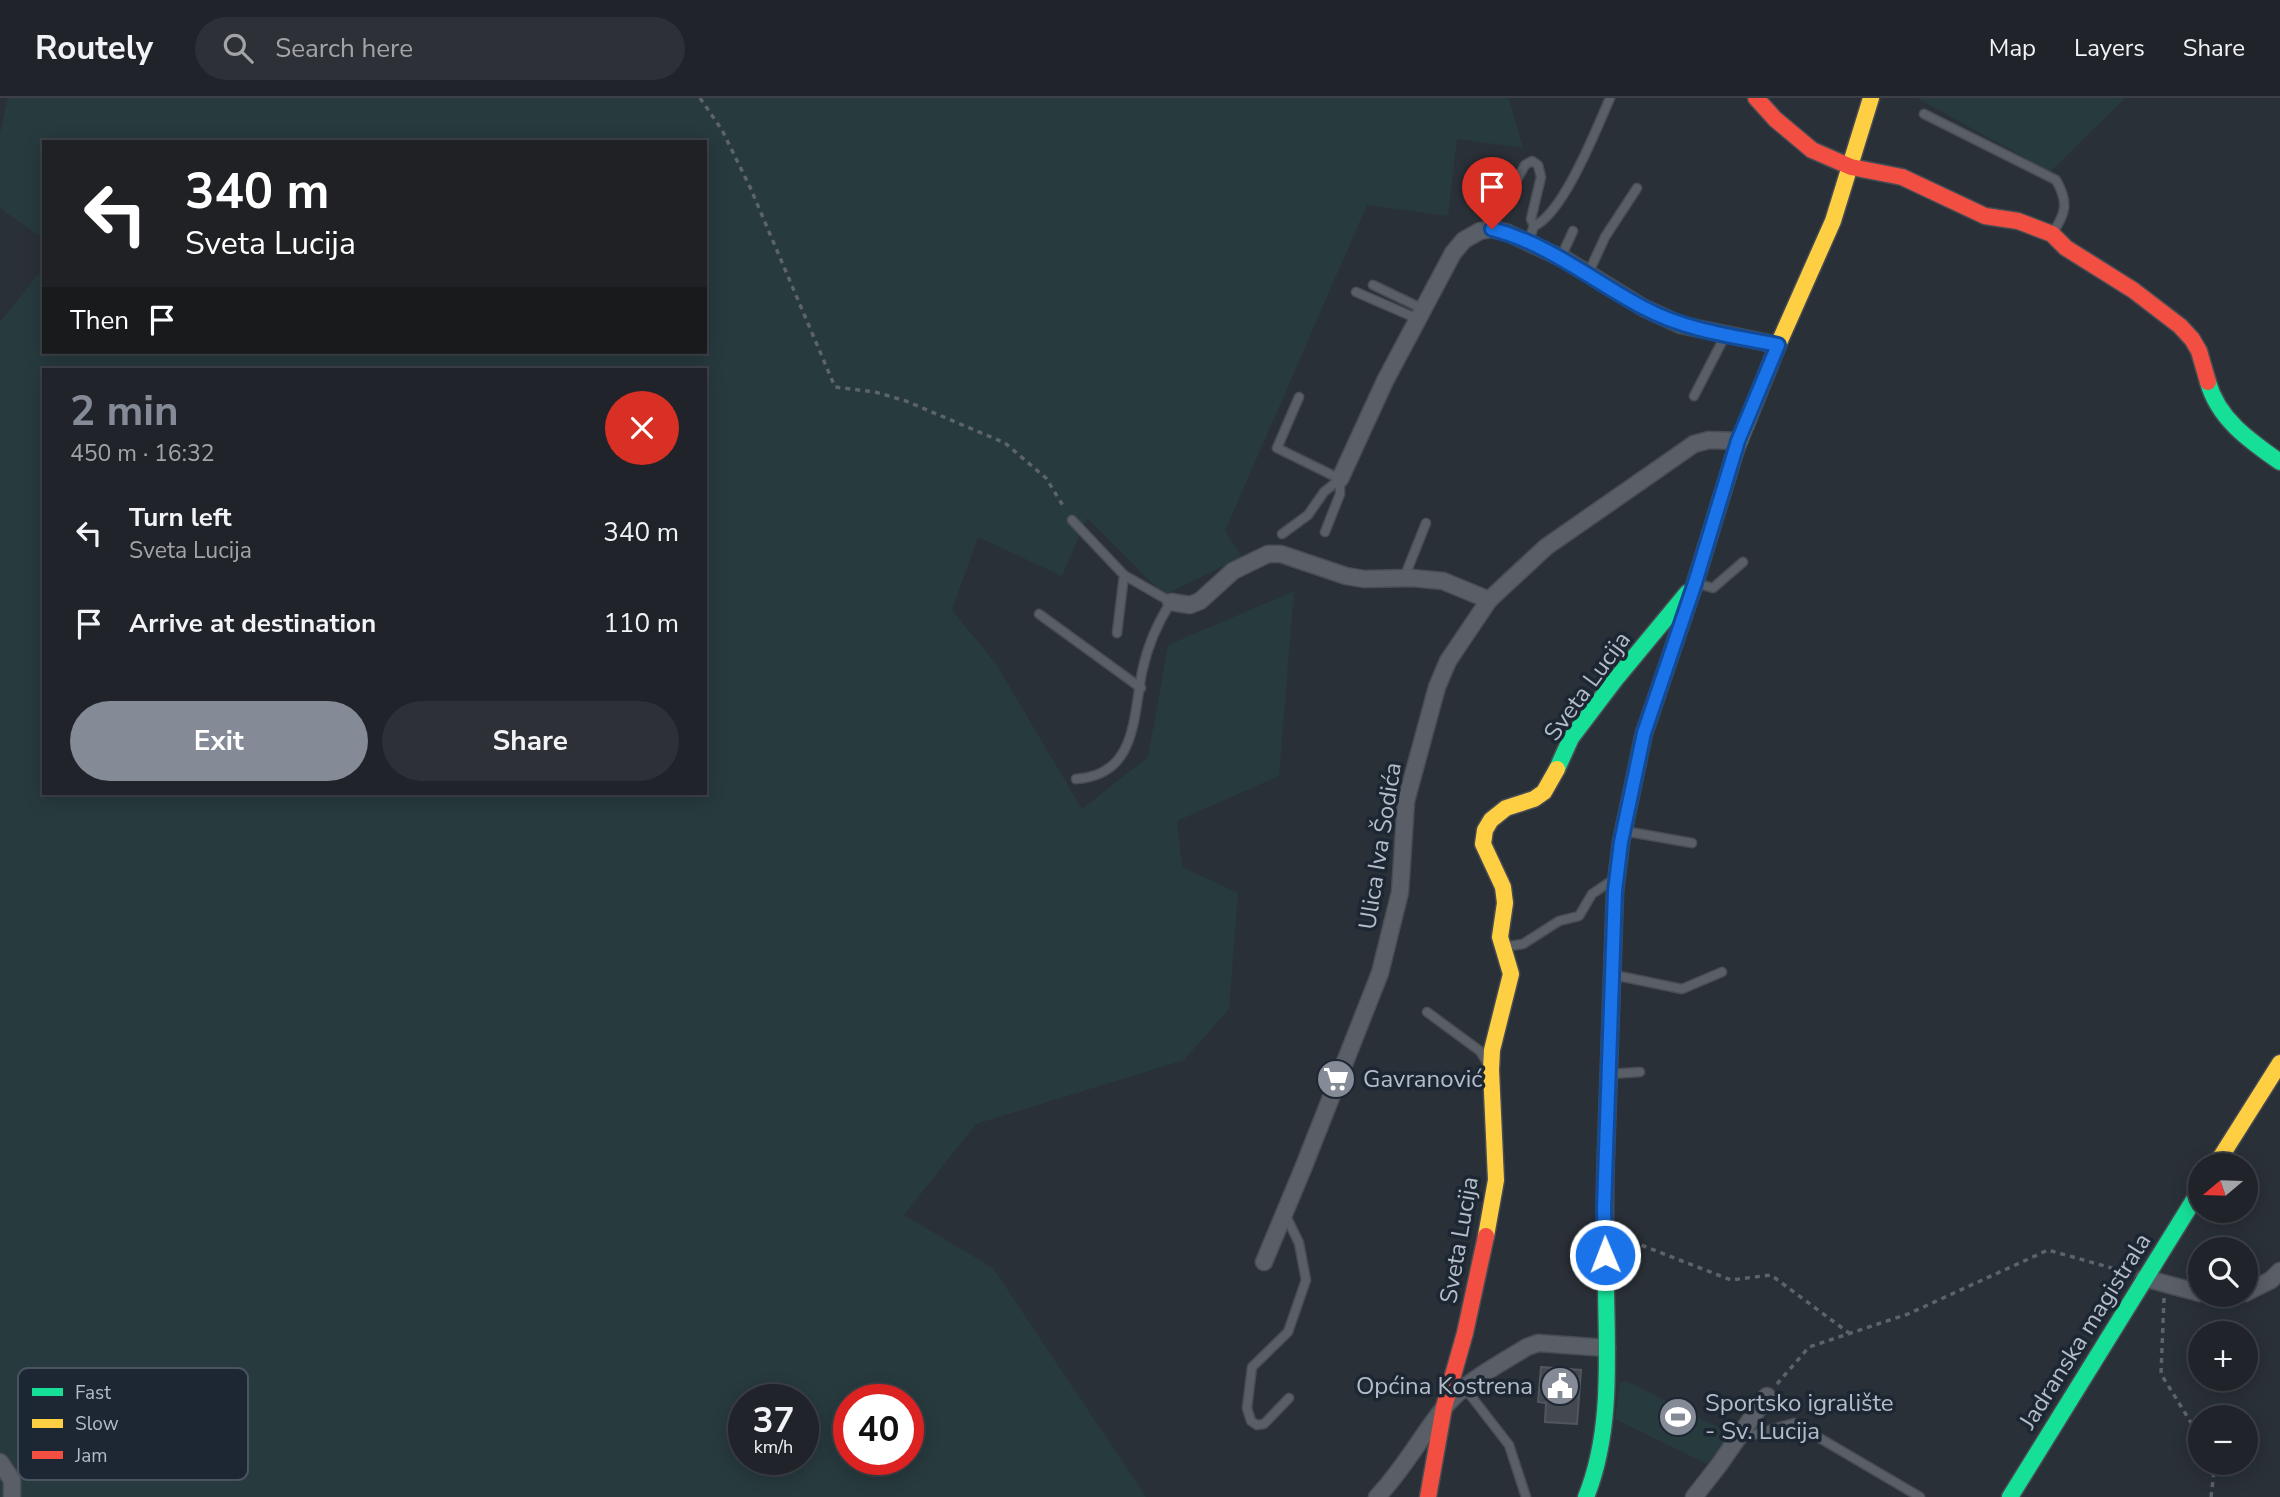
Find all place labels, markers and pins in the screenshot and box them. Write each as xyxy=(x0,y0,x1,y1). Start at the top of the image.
pin xyxy=(1462,157,1522,229)
supermarket icon: Gavranović xyxy=(1315,1058,1357,1100)
place label: Gavranović xyxy=(1363,1063,1482,1095)
public building icon: Općina Kostrena xyxy=(1539,1365,1581,1407)
place label: Općina Kostrena xyxy=(1356,1370,1533,1402)
place label: Sportsko igralište - Sv. Lucija xyxy=(1705,1387,1893,1447)
sports icon: Sportsko igralište - Sv. Lucija xyxy=(1657,1396,1699,1438)

